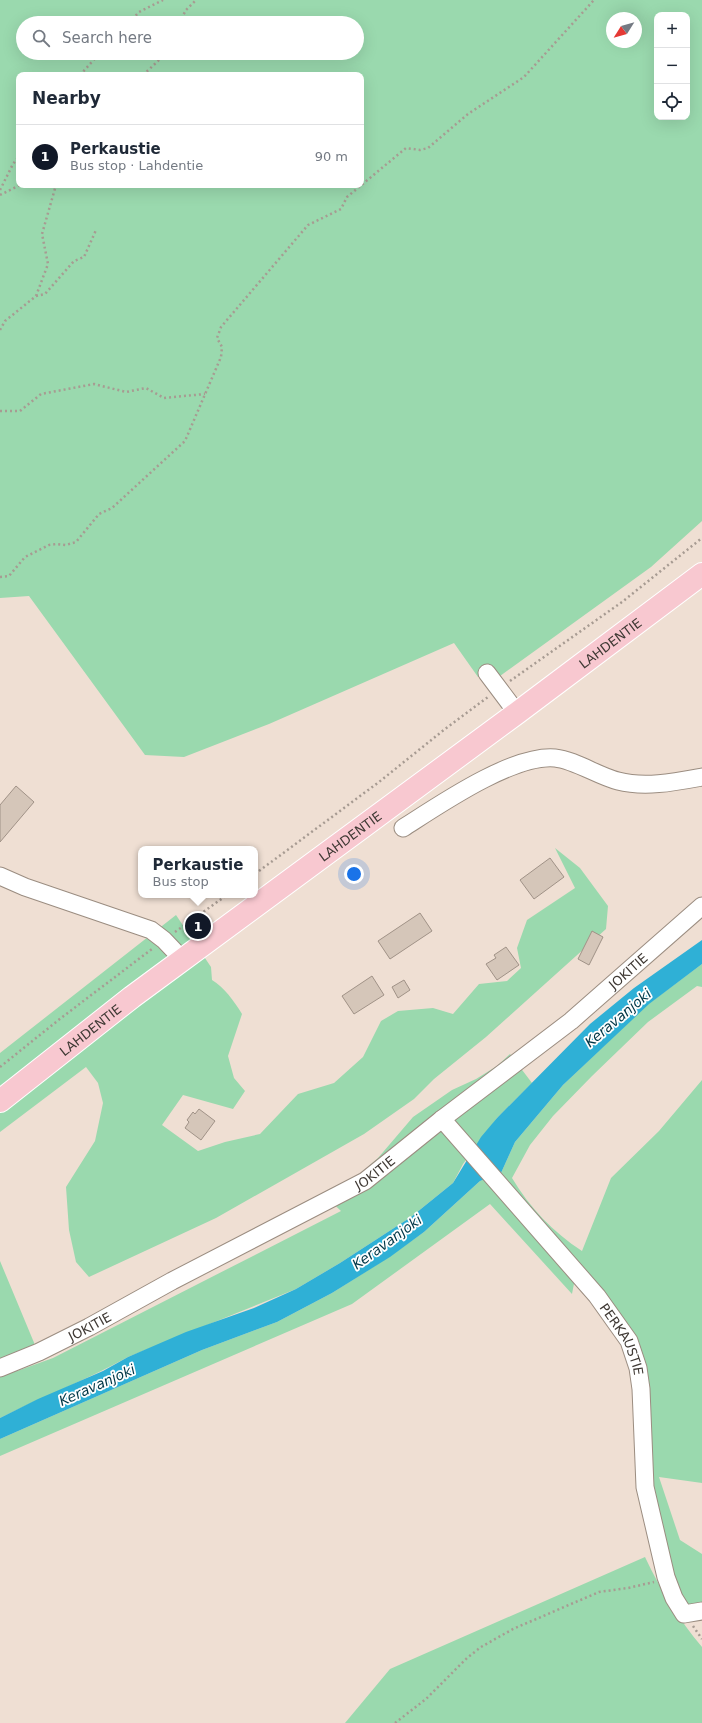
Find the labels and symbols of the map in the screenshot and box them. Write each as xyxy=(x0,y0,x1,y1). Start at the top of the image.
north arrow xyxy=(606,12,642,48)
street label: LAHDENTIE xyxy=(576,615,644,671)
street label: LAHDENTIE xyxy=(316,808,384,864)
your location xyxy=(344,864,364,884)
pin: 1 xyxy=(185,911,211,941)
street label: JOKITIE xyxy=(605,950,650,993)
water label: Keravanjoki xyxy=(582,986,655,1050)
street label: LAHDENTIE xyxy=(57,1001,124,1059)
street label: JOKITIE xyxy=(351,1153,398,1193)
water label: Keravanjoki xyxy=(349,1211,425,1273)
street label: PERKAUSTIE xyxy=(597,1300,646,1376)
street label: JOKITIE xyxy=(65,1309,114,1344)
water label: Keravanjoki xyxy=(56,1361,138,1409)

